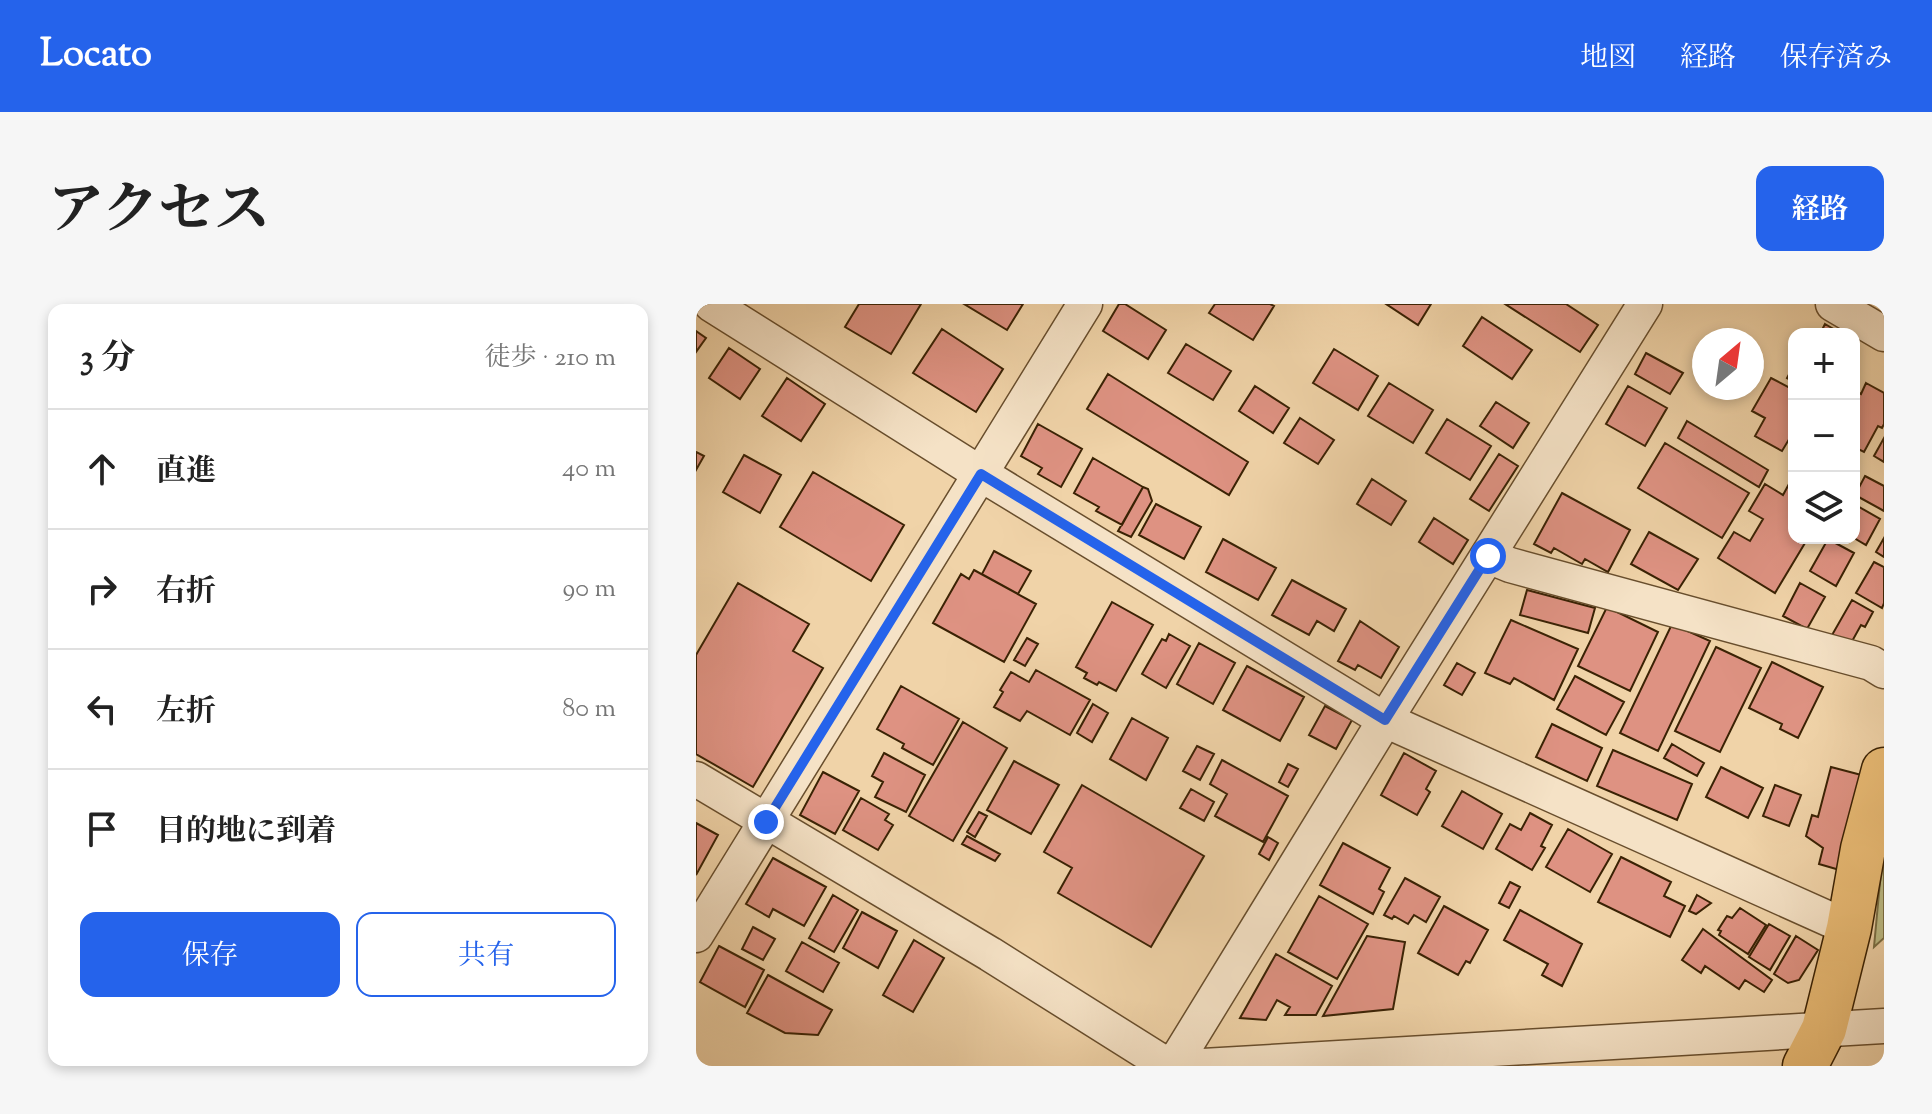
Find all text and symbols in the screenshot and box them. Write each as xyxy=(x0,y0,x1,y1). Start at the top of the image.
text: Locato xyxy=(40,29,152,83)
text: 地図 xyxy=(1580,39,1636,79)
text: 経路 xyxy=(1680,39,1736,79)
text: 保存済み xyxy=(1780,39,1892,79)
button: 経路 xyxy=(1756,166,1884,251)
text: アクセス xyxy=(48,173,270,254)
north arrow xyxy=(1692,328,1764,400)
map controls xyxy=(1788,328,1860,544)
button: + xyxy=(1788,328,1860,400)
text: 3 分 xyxy=(80,335,135,384)
text: 徒歩 · 210 m xyxy=(485,340,616,377)
button: − xyxy=(1788,400,1860,472)
icon: ahead xyxy=(80,447,124,491)
text: 直進 xyxy=(156,451,216,494)
text: 40 m xyxy=(562,451,616,488)
button: layers xyxy=(1788,472,1860,544)
route start xyxy=(1470,538,1506,574)
icon: right xyxy=(80,567,124,611)
text: 右折 xyxy=(156,571,216,614)
text: 90 m xyxy=(563,571,616,608)
icon: left xyxy=(80,687,124,731)
text: 左折 xyxy=(156,691,216,734)
text: 80 m xyxy=(562,691,616,728)
route end xyxy=(748,804,784,840)
icon: arrive xyxy=(80,807,124,851)
text: 目的地に到着 xyxy=(156,811,336,854)
button: 保存 xyxy=(80,912,340,997)
button: 共有 xyxy=(356,912,616,997)

